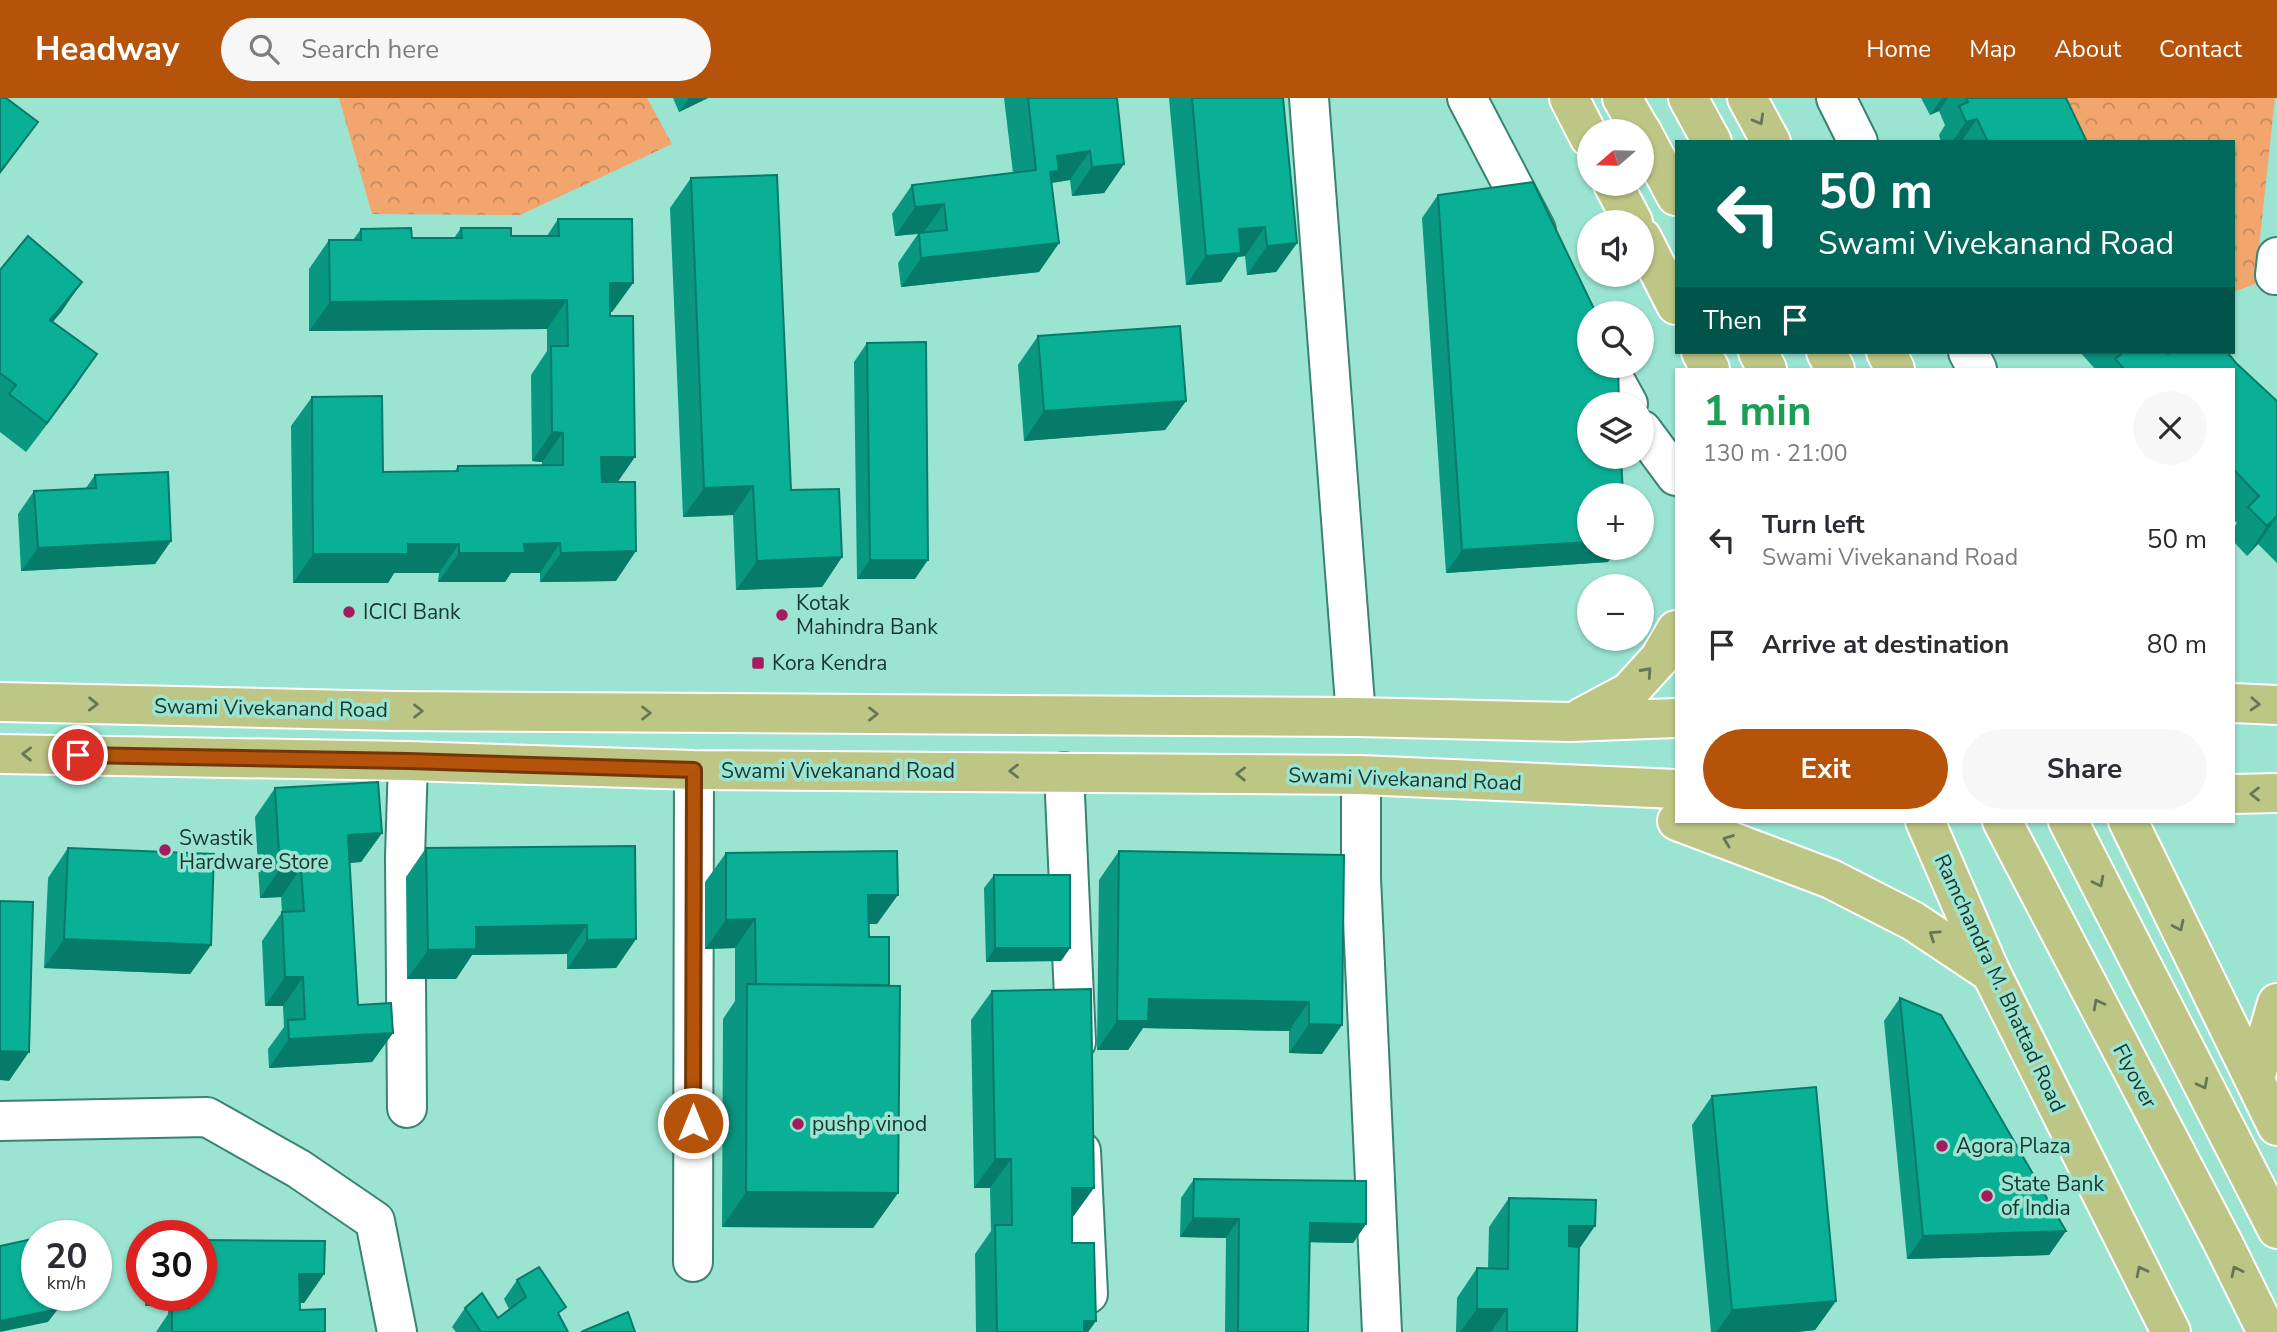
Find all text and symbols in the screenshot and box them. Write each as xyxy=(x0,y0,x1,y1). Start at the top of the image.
search box xyxy=(221,18,711,81)
text: Headway xyxy=(35,27,179,72)
icon: search xyxy=(245,30,283,68)
text: Search here xyxy=(301,32,439,67)
text: Home xyxy=(1866,33,1931,65)
text: Map xyxy=(1969,33,2016,65)
text: About xyxy=(2054,33,2121,65)
text: Contact xyxy=(2159,33,2242,65)
one-way arrow xyxy=(1751,113,1764,125)
north arrow xyxy=(1577,119,1654,196)
map controls xyxy=(1577,119,1654,651)
text: 50 m xyxy=(1818,158,1933,225)
icon: left xyxy=(1703,168,1794,259)
button: sound xyxy=(1577,210,1654,287)
text: Swami Vivekanand Road xyxy=(1818,222,2174,265)
button: search xyxy=(1577,301,1654,378)
icon: arrive xyxy=(1776,301,1814,339)
text: Then xyxy=(1703,303,1762,338)
text: 1 min xyxy=(1703,383,1812,440)
button: close xyxy=(2133,391,2207,465)
button: layers xyxy=(1577,392,1654,469)
text: 130 m · 21:00 xyxy=(1703,438,1848,469)
button: + xyxy=(1577,483,1654,560)
text: Turn left xyxy=(1762,507,1865,542)
icon: left xyxy=(1703,521,1741,559)
text: 50 m xyxy=(2147,522,2207,557)
text: Swami Vivekanand Road xyxy=(1762,542,2018,573)
button: − xyxy=(1577,574,1654,651)
place label: Kotak Mahindra Bank xyxy=(796,589,938,641)
place label: ICICI Bank xyxy=(363,598,461,626)
marker: ICICI Bank xyxy=(341,604,357,620)
marker: Kotak Mahindra Bank xyxy=(774,607,790,623)
icon: arrive xyxy=(1703,626,1741,664)
text: Arrive at destination xyxy=(1762,627,2009,662)
text: 80 m xyxy=(2147,627,2207,662)
place label: Kora Kendra xyxy=(772,649,887,677)
marker: Kora Kendra xyxy=(750,655,766,671)
one-way arrow xyxy=(1639,667,1651,680)
street label: Swami Vivekanand Road xyxy=(154,692,388,724)
one-way arrow xyxy=(87,696,98,711)
one-way arrow xyxy=(2250,696,2261,711)
one-way arrow xyxy=(413,703,424,719)
one-way arrow xyxy=(641,705,651,721)
one-way arrow xyxy=(868,706,879,722)
pin xyxy=(48,725,108,785)
button: Exit xyxy=(1703,729,1948,809)
button: Share xyxy=(1962,729,2207,809)
icon: arrive xyxy=(59,736,97,774)
one-way arrow xyxy=(21,747,32,762)
street label: Swami Vivekanand Road xyxy=(721,757,955,785)
street label: Swami Vivekanand Road xyxy=(1288,761,1522,797)
one-way arrow xyxy=(1008,763,1018,779)
one-way arrow xyxy=(1235,766,1246,782)
one-way arrow xyxy=(2249,786,2260,801)
place label: Swastik Hardware Store xyxy=(179,824,329,876)
one-way arrow xyxy=(1723,835,1735,849)
marker: Swastik Hardware Store xyxy=(157,842,173,858)
street label: Ramchandra M. Bhattad Road xyxy=(1928,850,2072,1116)
one-way arrow xyxy=(2091,875,2104,887)
one-way arrow xyxy=(2171,919,2185,931)
one-way arrow xyxy=(1929,931,1942,943)
one-way arrow xyxy=(2092,998,2106,1011)
street label: Flyover xyxy=(2106,1039,2164,1113)
one-way arrow xyxy=(2194,1077,2208,1089)
position arrow xyxy=(656,1086,730,1160)
place label: pushp vinod xyxy=(812,1110,927,1138)
marker: pushp vinod xyxy=(790,1116,806,1132)
place label: Agora Plaza xyxy=(1956,1132,2071,1160)
marker: Agora Plaza xyxy=(1934,1138,1950,1154)
place label: State Bank of India xyxy=(2001,1170,2104,1222)
marker: State Bank of India xyxy=(1979,1188,1995,1204)
speed limit sign: 30 xyxy=(126,1220,217,1311)
text: 20 xyxy=(45,1233,88,1280)
one-way arrow xyxy=(2135,1266,2149,1278)
one-way arrow xyxy=(2231,1266,2245,1278)
text: km/h xyxy=(47,1271,86,1295)

